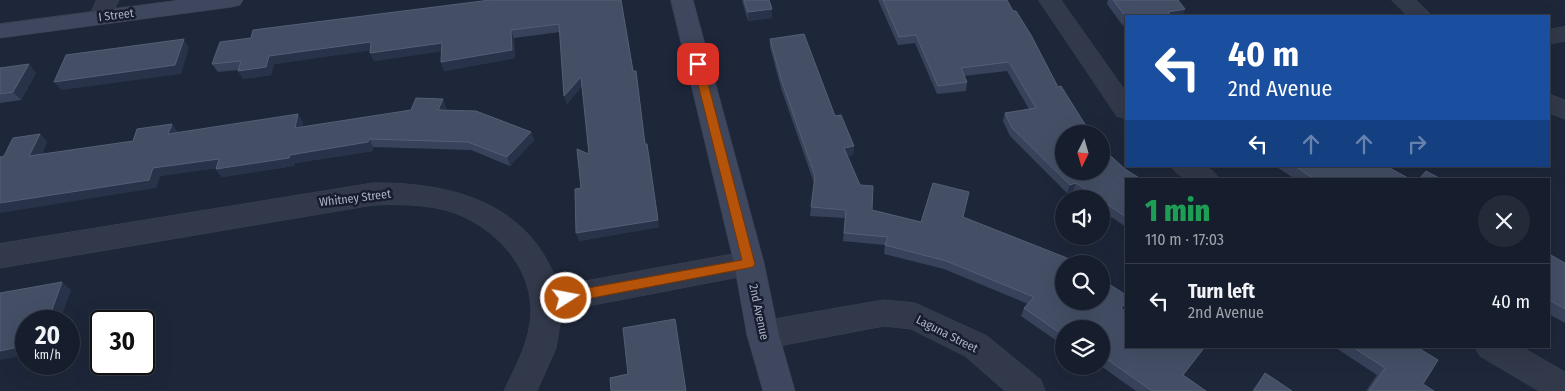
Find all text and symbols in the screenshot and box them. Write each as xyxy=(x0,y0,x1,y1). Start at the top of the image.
street label: I Street xyxy=(98,6,135,24)
text: 40 m xyxy=(1228,33,1299,75)
icon: left xyxy=(1145,35,1210,100)
pin xyxy=(677,43,719,85)
icon: arrive xyxy=(684,50,712,78)
text: 2nd Avenue xyxy=(1228,75,1332,102)
north arrow xyxy=(1055,125,1110,180)
map controls xyxy=(1055,125,1110,375)
icon: left xyxy=(1244,130,1272,158)
icon: ahead xyxy=(1297,130,1325,158)
icon: ahead xyxy=(1350,130,1378,158)
icon: right xyxy=(1403,130,1431,158)
street label: Whitney Street xyxy=(318,187,392,209)
button: sound xyxy=(1055,190,1110,245)
text: 1 min xyxy=(1145,193,1210,229)
button: close xyxy=(1478,195,1530,247)
text: 110 m · 17:03 xyxy=(1145,230,1224,249)
button: search xyxy=(1055,255,1110,310)
position arrow xyxy=(539,271,591,323)
text: Turn left xyxy=(1188,280,1255,303)
street label: 2nd Avenue xyxy=(746,283,772,341)
icon: left xyxy=(1145,287,1173,315)
text: 40 m xyxy=(1492,290,1530,313)
text: 2nd Avenue xyxy=(1188,303,1264,322)
speed limit sign: 30 xyxy=(90,310,155,375)
street label: Laguna Street xyxy=(914,312,980,356)
button: layers xyxy=(1055,320,1110,375)
text: 20 xyxy=(35,321,60,351)
text: km/h xyxy=(34,348,61,362)

